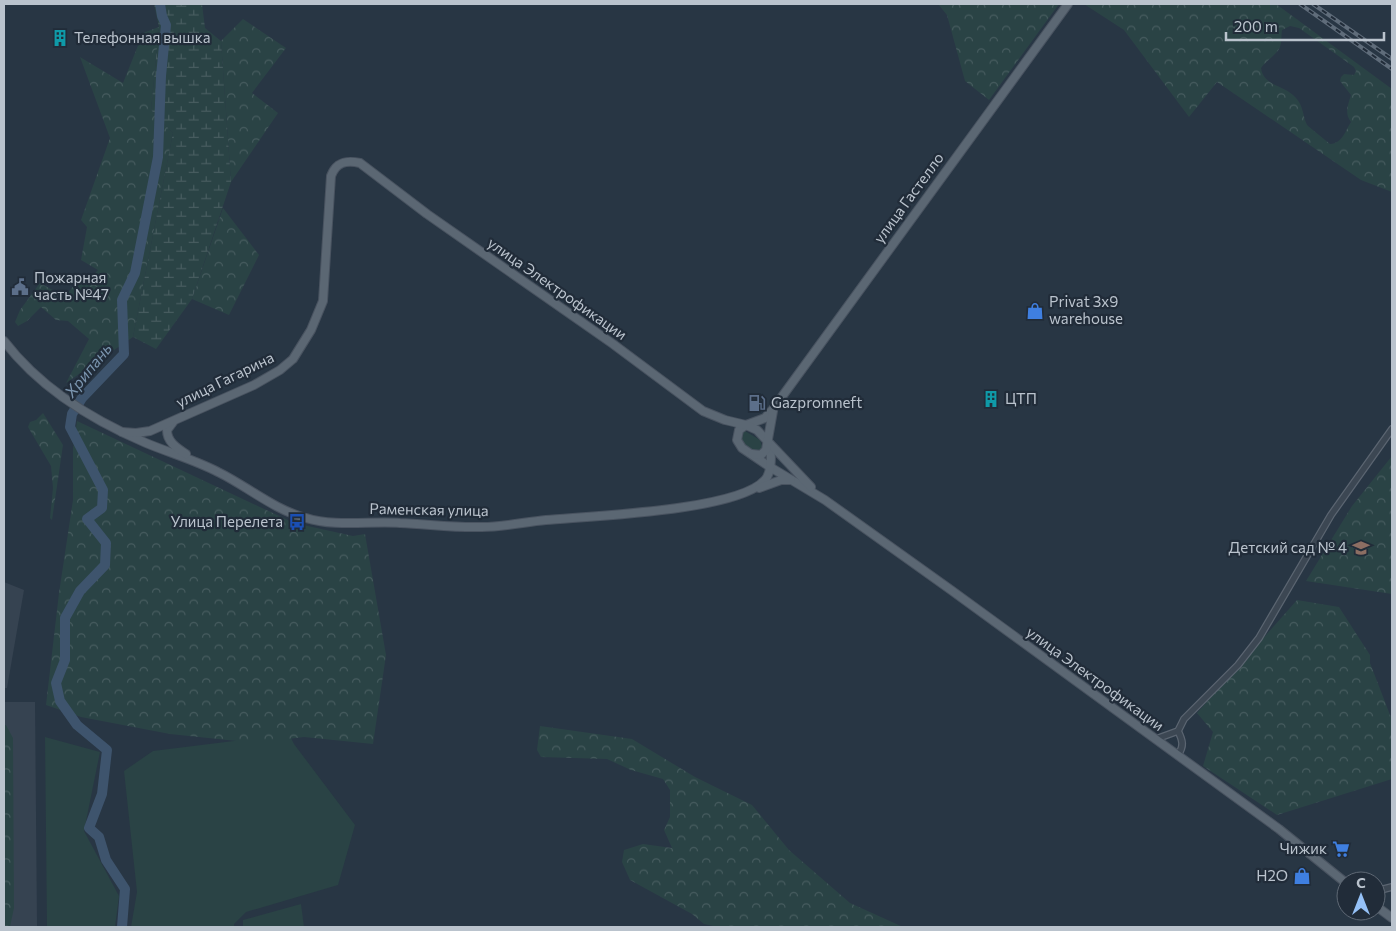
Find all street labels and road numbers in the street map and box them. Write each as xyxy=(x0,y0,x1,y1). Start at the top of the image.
street label: улица Гастелло xyxy=(869,149,947,246)
street label: улица Электрофикации xyxy=(485,233,631,343)
street label: улица Гагарина xyxy=(173,348,277,411)
street label: Раменская улица xyxy=(369,499,489,519)
street label: улица Электрофикации xyxy=(1023,622,1168,734)

